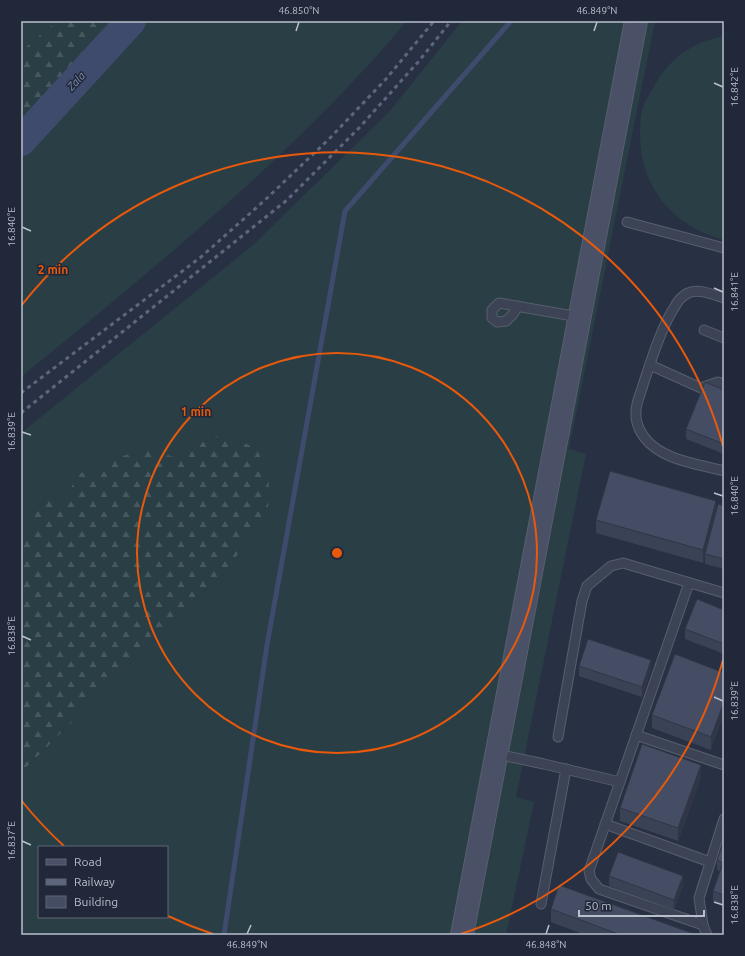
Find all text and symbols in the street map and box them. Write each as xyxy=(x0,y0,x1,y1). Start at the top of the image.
text: 46.850°N xyxy=(278,5,320,16)
text: 46.849°N xyxy=(576,5,618,16)
text: 16.842°E xyxy=(729,67,740,107)
water label: Zala xyxy=(64,69,87,93)
text: 16.840°E xyxy=(6,207,17,247)
text: 2 min xyxy=(38,263,68,276)
text: 16.841°E xyxy=(729,272,740,312)
text: 1 min xyxy=(181,405,211,418)
text: 16.839°E xyxy=(6,412,17,452)
text: 16.840°E xyxy=(729,476,740,516)
centre of rings xyxy=(330,546,344,560)
text: 16.838°E xyxy=(6,616,17,656)
text: 16.839°E xyxy=(729,681,740,721)
text: 16.837°E xyxy=(6,821,17,861)
legend xyxy=(38,846,168,918)
text: Road xyxy=(74,855,102,868)
text: Railway xyxy=(74,875,115,888)
text: 16.838°E xyxy=(729,885,740,925)
scale bar xyxy=(579,892,704,918)
text: Building xyxy=(74,895,118,908)
text: 50 m xyxy=(585,899,612,912)
text: 46.849°N xyxy=(226,939,268,950)
text: 46.848°N xyxy=(525,939,567,950)

